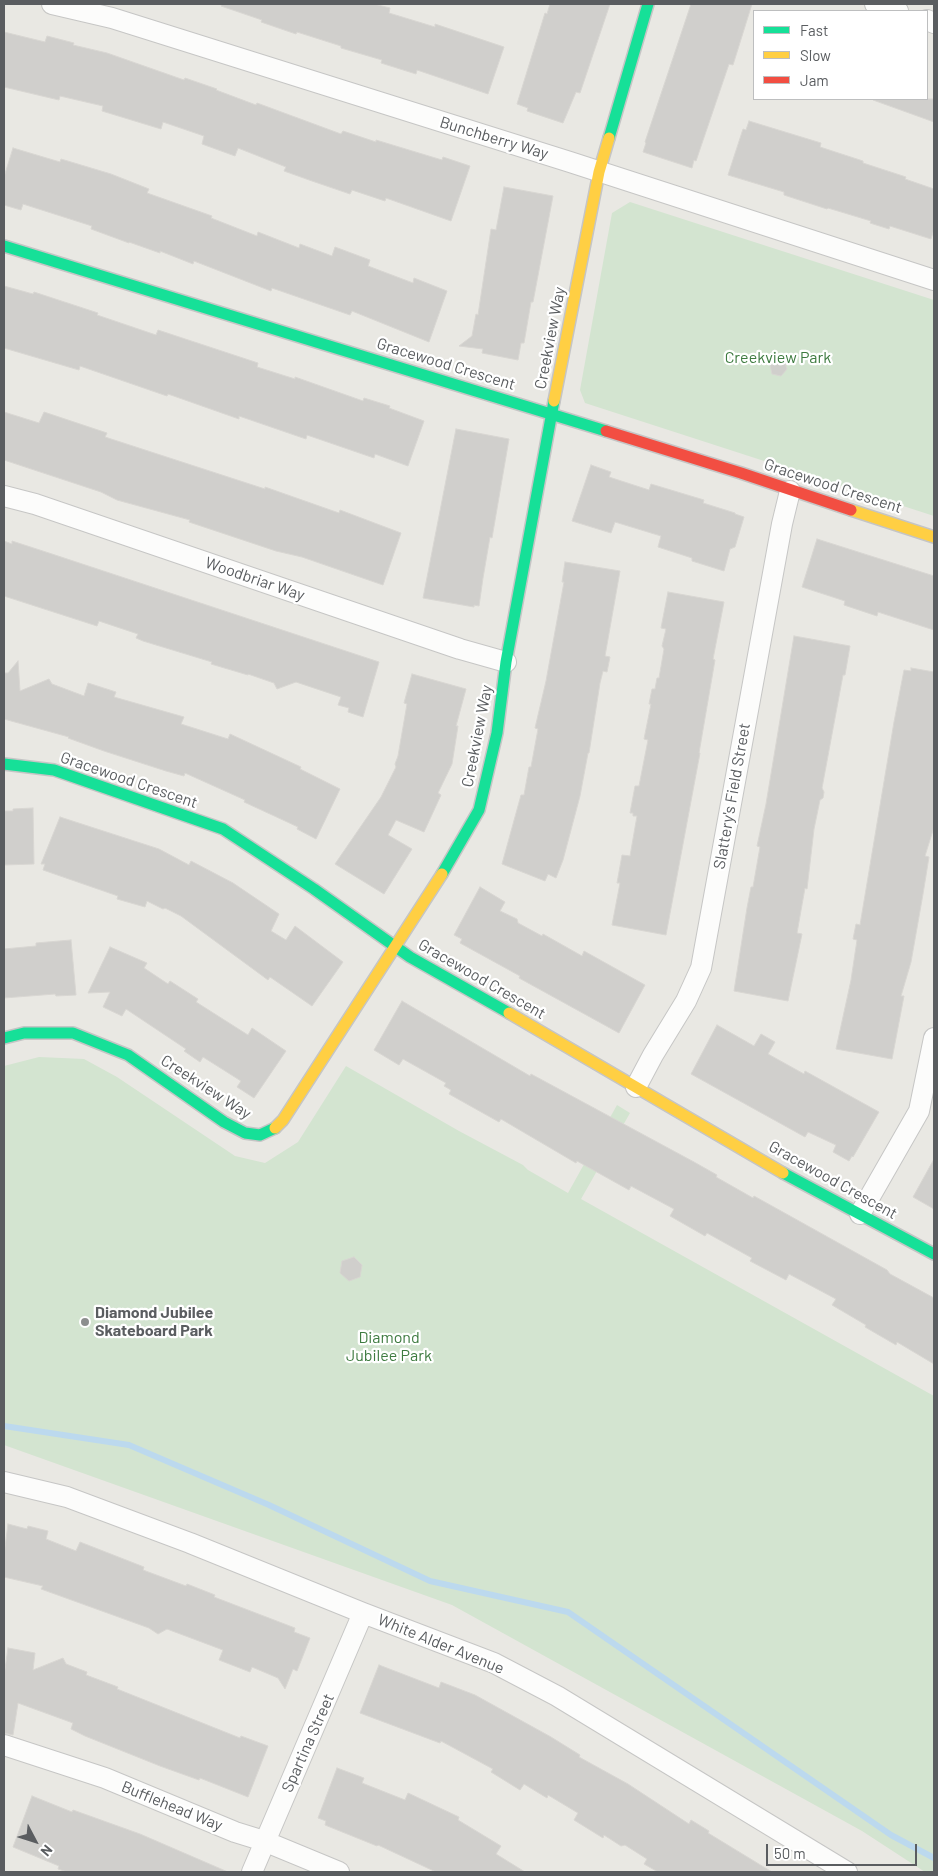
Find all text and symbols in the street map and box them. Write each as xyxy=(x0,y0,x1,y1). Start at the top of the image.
legend xyxy=(753,10,928,100)
text: Fast xyxy=(800,21,828,39)
text: Slow xyxy=(800,46,831,64)
text: Jam xyxy=(800,71,829,89)
street label: Bunchberry Way xyxy=(437,112,551,164)
street label: Creekview Way xyxy=(531,285,569,391)
street label: Gracewood Crescent xyxy=(374,334,518,394)
park label: Creekview Park xyxy=(725,348,831,368)
street label: Gracewood Crescent xyxy=(762,455,904,517)
street label: Woodbriar Way xyxy=(203,553,307,605)
street label: Creekview Way xyxy=(458,683,496,789)
street label: Slattery's Field Street xyxy=(710,721,754,871)
street label: Gracewood Crescent xyxy=(58,748,200,812)
street label: Gracewood Crescent xyxy=(415,935,549,1023)
street label: Creekview Way xyxy=(157,1051,255,1123)
street label: Gracewood Crescent xyxy=(765,1137,901,1223)
place label: Diamond Jubilee Skateboard Park xyxy=(95,1303,213,1341)
marker: Diamond Jubilee Skateboard Park xyxy=(79,1316,91,1328)
park label: Diamond Jubilee Park xyxy=(346,1328,432,1366)
street label: White Alder Avenue xyxy=(375,1610,507,1678)
street label: Spartina Street xyxy=(278,1691,338,1795)
street label: Bufflehead Way xyxy=(119,1777,225,1835)
north arrow xyxy=(10,1816,60,1866)
scale bar xyxy=(768,1834,919,1866)
text: N xyxy=(37,1842,56,1860)
text: 50 m xyxy=(774,1844,806,1862)

